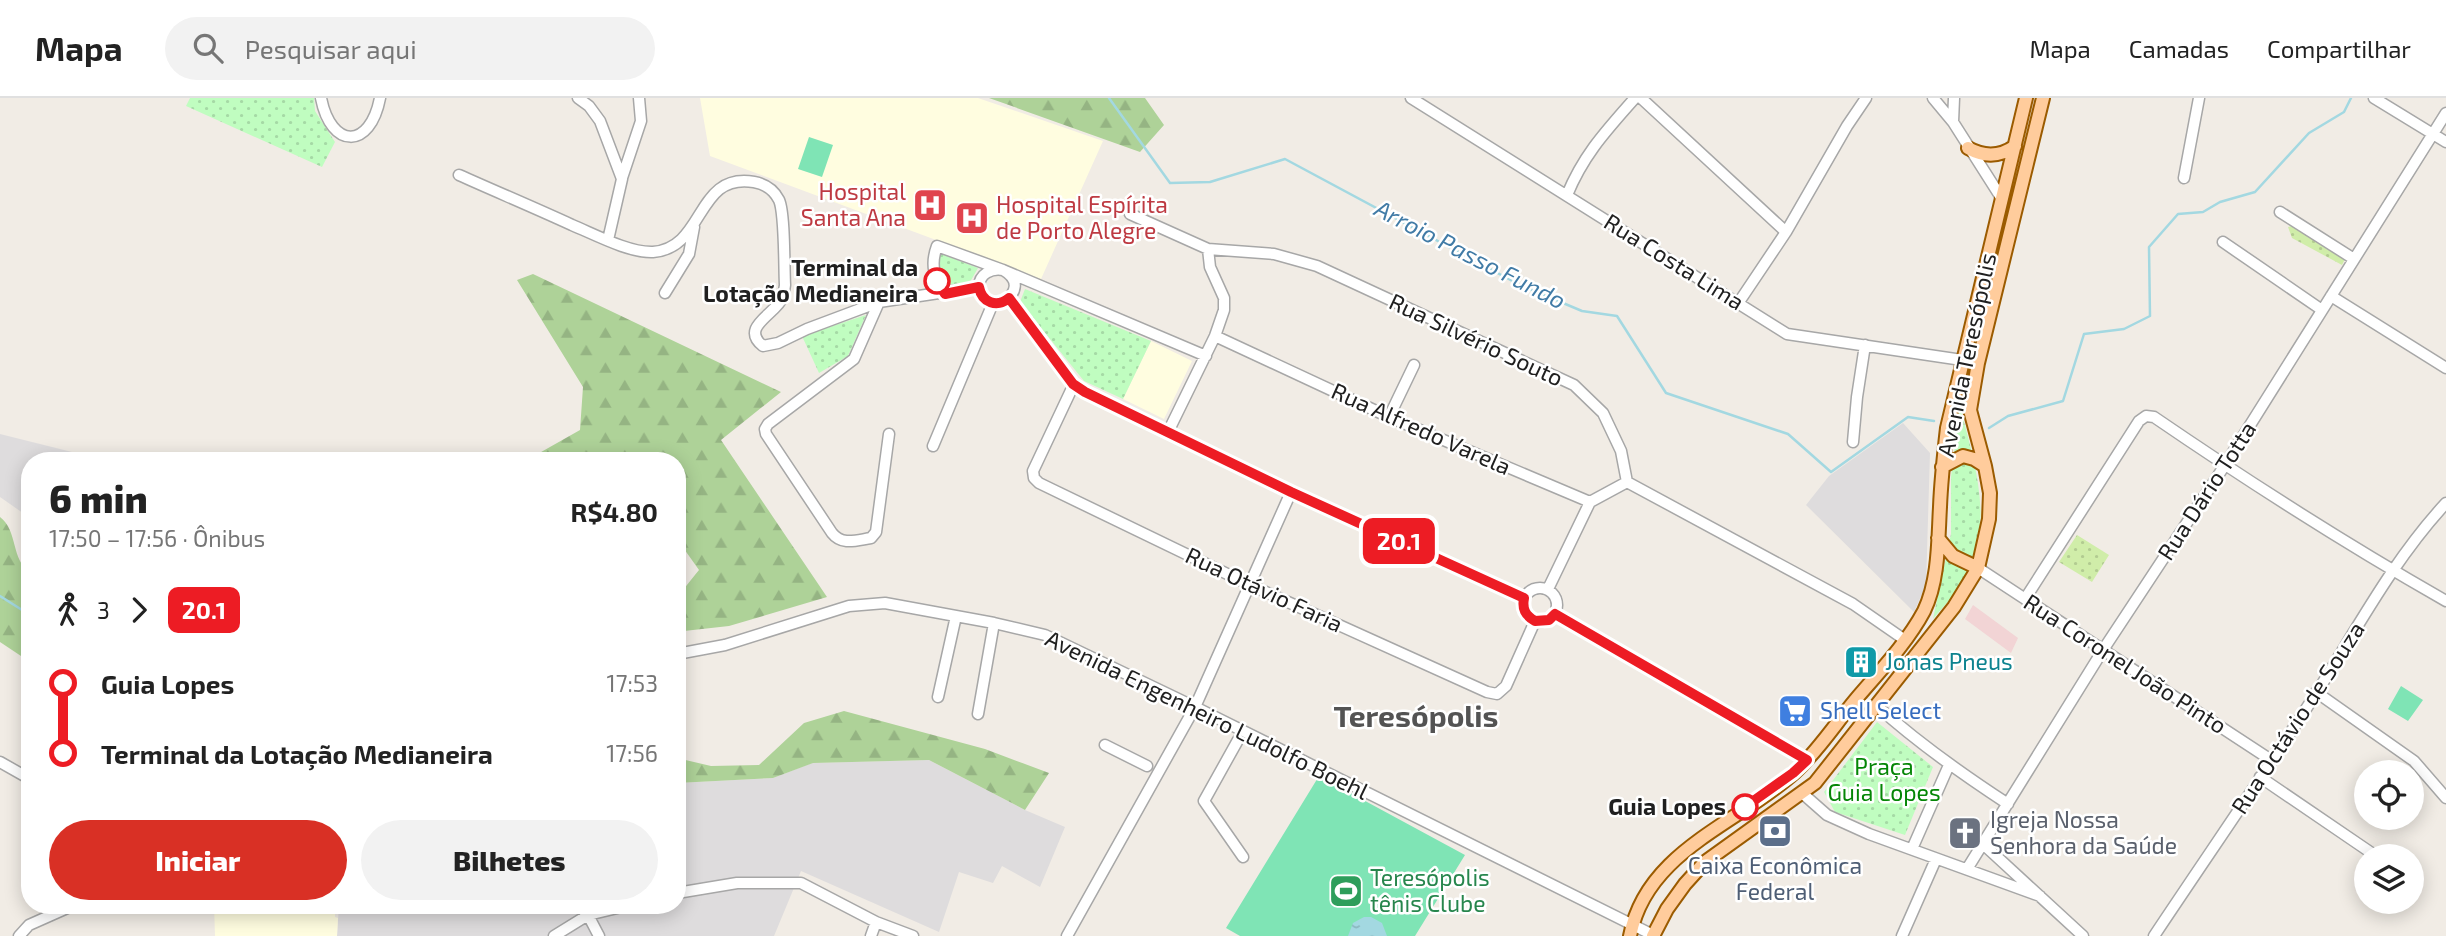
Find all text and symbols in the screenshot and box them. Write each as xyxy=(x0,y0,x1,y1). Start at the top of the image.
search box xyxy=(165,17,655,80)
text: Mapa xyxy=(35,28,123,68)
icon: search xyxy=(189,29,227,67)
text: Pesquisar aqui xyxy=(245,33,417,64)
text: Mapa xyxy=(2029,34,2091,63)
text: Camadas xyxy=(2129,34,2229,63)
text: Compartilhar xyxy=(2267,34,2411,63)
place label: Hospital Santa Ana xyxy=(801,177,906,231)
hospital icon: Hospital Santa Ana xyxy=(911,186,949,224)
place label: Hospital Espírita de Porto Alegre xyxy=(996,190,1168,244)
water label: Arroio Passo Fundo xyxy=(1369,193,1571,314)
hospital icon: Hospital Espírita de Porto Alegre xyxy=(953,199,991,237)
street label: Rua Costa Lima xyxy=(1599,207,1750,315)
street label: Avenida Teresópolis xyxy=(1931,250,2001,459)
place label: Terminal da Lotação Medianeira xyxy=(703,253,918,308)
marker: Terminal da Lotação Medianeira xyxy=(924,268,950,294)
street label: Rua Silvério Souto xyxy=(1385,287,1568,392)
street label: Rua Alfredo Varela xyxy=(1327,376,1515,480)
street label: Rua Dário Totta xyxy=(2151,416,2261,565)
text: 6 min xyxy=(49,475,148,521)
text: R$4.80 xyxy=(571,496,658,527)
line badge: 20.1 xyxy=(1350,518,1448,564)
text: 17:50 – 17:56 · Ônibus xyxy=(49,524,265,552)
text: 20.1 xyxy=(1377,526,1421,555)
street label: Rua Otávio Faria xyxy=(1181,540,1347,638)
street label: Rua Coronel João Pinto xyxy=(2019,587,2232,739)
icon: walk xyxy=(49,591,87,629)
icon: forward xyxy=(120,591,158,629)
text: 20.1 xyxy=(182,595,226,624)
text: 3 xyxy=(97,596,110,624)
street label: Rua Octávio de Souza xyxy=(2225,616,2370,819)
street label: Avenida Engenheiro Ludolfo Boehl xyxy=(1041,623,1374,805)
building icon: Jonas Pneus xyxy=(1842,643,1880,681)
place label: Jonas Pneus xyxy=(1885,647,2013,675)
text: Guia Lopes xyxy=(101,668,234,699)
text: 17:53 xyxy=(607,669,658,697)
supermarket icon: Shell Select xyxy=(1776,692,1814,730)
place label: Shell Select xyxy=(1820,696,1942,724)
district label: Teresópolis xyxy=(1334,697,1498,733)
text: Terminal da Lotação Medianeira xyxy=(101,738,493,769)
text: 17:56 xyxy=(606,739,658,767)
park label: Praça Guia Lopes xyxy=(1827,752,1941,806)
map controls xyxy=(2354,760,2424,914)
button: locate xyxy=(2354,760,2424,830)
place label: Guia Lopes xyxy=(1608,792,1726,820)
marker: Guia Lopes xyxy=(1732,794,1758,820)
place label: Igreja Nossa Senhora da Saúde xyxy=(1990,805,2177,859)
bank icon: Caixa Econômica Federal xyxy=(1756,812,1794,850)
church icon: Igreja Nossa Senhora da Saúde xyxy=(1946,814,1984,852)
button: Iniciar xyxy=(49,820,347,900)
button: Bilhetes xyxy=(361,820,658,900)
button: layers xyxy=(2354,844,2424,914)
place label: Caixa Econômica Federal xyxy=(1688,851,1862,905)
place label: Teresópolis tênis Clube xyxy=(1370,863,1490,917)
sports icon: Teresópolis tênis Clube xyxy=(1327,872,1365,910)

